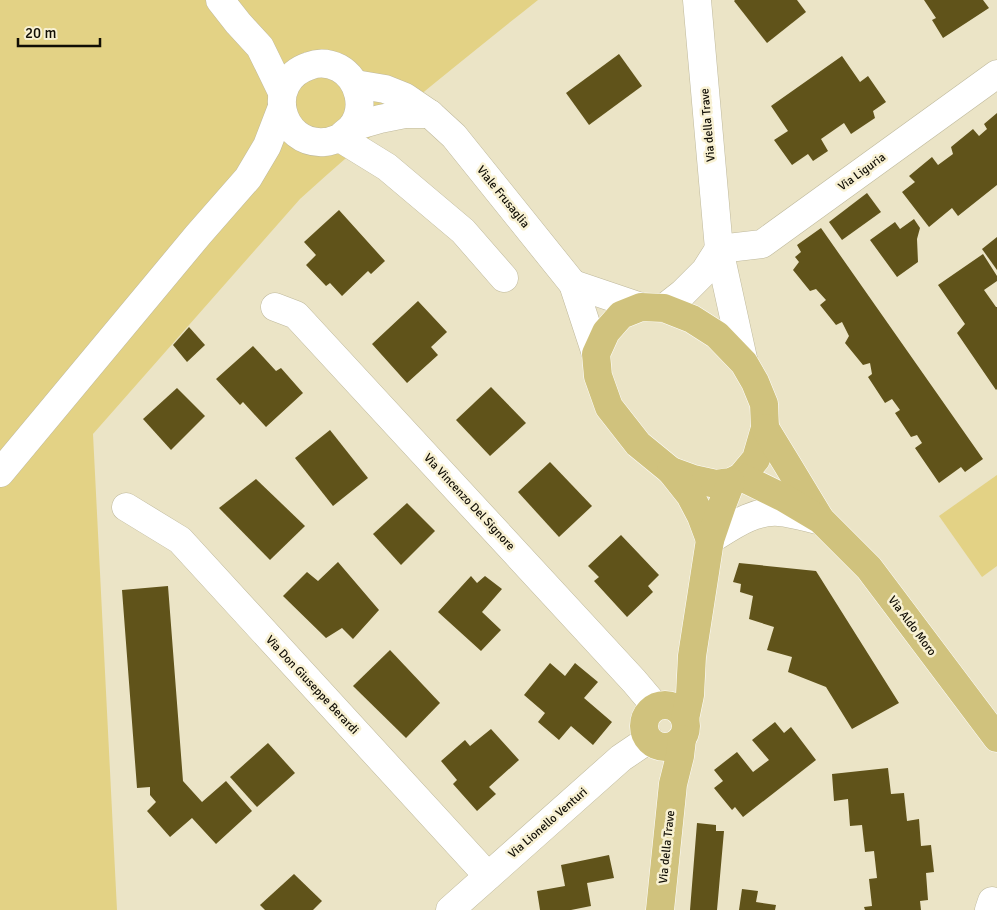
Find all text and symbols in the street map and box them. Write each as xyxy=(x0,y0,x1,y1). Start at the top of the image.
scale bar xyxy=(18,15,100,47)
text: 20 m xyxy=(25,24,56,42)
street label: Via della Trave xyxy=(697,88,719,162)
street label: Via Liguria xyxy=(835,150,889,194)
street label: Viale Frusaglia xyxy=(473,163,533,231)
street label: Via Vincenzo Del Signore xyxy=(420,450,518,554)
street label: Via Aldo Moro xyxy=(885,593,939,659)
street label: Via Don Giuseppe Berardi xyxy=(262,632,362,738)
street label: Via Lionello Venturi xyxy=(505,785,591,861)
street label: Via della Trave xyxy=(656,810,678,884)

